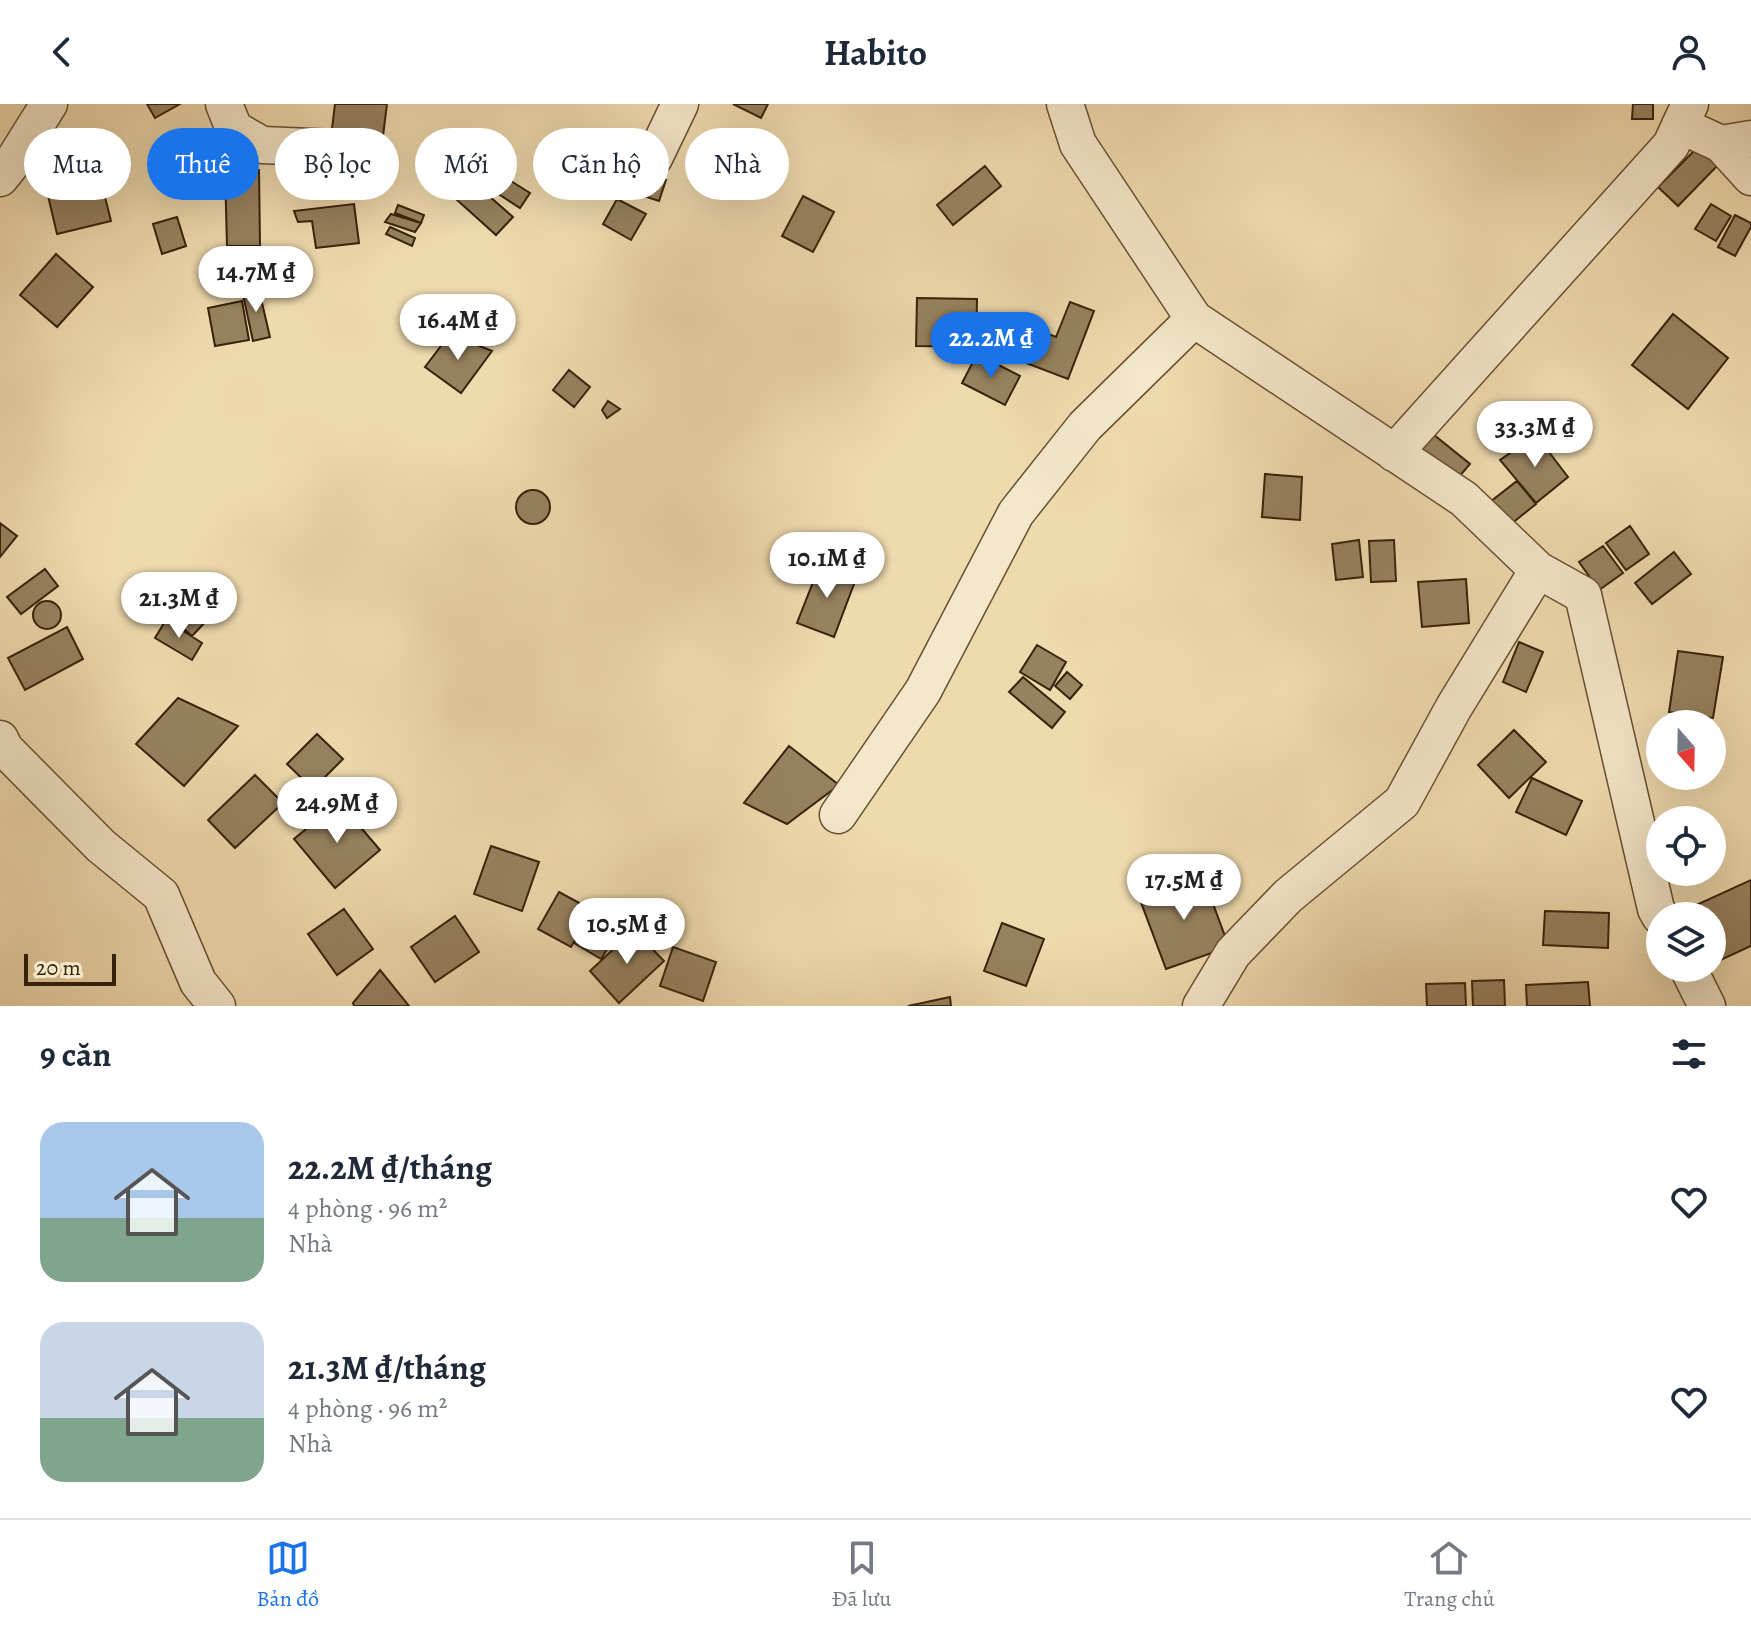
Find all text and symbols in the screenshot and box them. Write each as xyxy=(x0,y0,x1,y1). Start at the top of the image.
text: Habito xyxy=(824,28,927,77)
icon: back xyxy=(40,30,84,74)
icon: person xyxy=(1667,30,1711,74)
chip: Mua xyxy=(24,128,131,200)
chip: Thuê xyxy=(147,128,259,200)
chip: Bộ lọc xyxy=(275,128,399,200)
chip: Mới xyxy=(415,128,517,200)
chip: Căn hộ xyxy=(533,128,669,200)
chip: Nhà xyxy=(685,128,789,200)
pin: 14.7M ₫ xyxy=(182,246,330,314)
text: 14.7M ₫ xyxy=(216,254,296,289)
pin: 16.4M ₫ xyxy=(384,294,532,362)
text: 16.4M ₫ xyxy=(418,302,498,337)
pin: 22.2M ₫ xyxy=(917,312,1065,380)
text: 22.2M ₫ xyxy=(949,320,1033,355)
pin: 33.3M ₫ xyxy=(1461,401,1609,469)
text: 33.3M ₫ xyxy=(1495,409,1575,444)
pin: 10.1M ₫ xyxy=(753,532,901,600)
text: 10.1M ₫ xyxy=(788,540,866,575)
pin: 21.3M ₫ xyxy=(105,572,253,640)
text: 21.3M ₫ xyxy=(139,580,219,615)
north arrow xyxy=(1646,710,1726,790)
map controls xyxy=(1646,710,1726,982)
pin: 24.9M ₫ xyxy=(263,777,411,845)
text: 24.9M ₫ xyxy=(295,785,379,820)
button: locate xyxy=(1646,806,1726,886)
pin: 17.5M ₫ xyxy=(1110,854,1258,922)
text: 17.5M ₫ xyxy=(1145,862,1223,897)
pin: 10.5M ₫ xyxy=(553,898,701,966)
button: layers xyxy=(1646,902,1726,982)
text: 10.5M ₫ xyxy=(587,906,667,941)
scale bar xyxy=(24,950,116,986)
text: 20 m xyxy=(36,953,81,983)
text: 9 căn xyxy=(40,1031,111,1078)
icon: filters xyxy=(1667,1032,1711,1076)
text: 22.2M ₫/tháng xyxy=(288,1144,492,1191)
icon: home xyxy=(104,1154,200,1250)
icon: heart xyxy=(1667,1180,1711,1224)
text: 4 phòng · 96 m² xyxy=(288,1191,447,1226)
text: Nhà xyxy=(288,1226,333,1261)
text: 21.3M ₫/tháng xyxy=(288,1344,486,1391)
icon: home xyxy=(104,1354,200,1450)
icon: heart xyxy=(1667,1380,1711,1424)
text: 4 phòng · 96 m² xyxy=(288,1391,447,1426)
text: Nhà xyxy=(288,1426,333,1461)
tab: Bản đồ xyxy=(256,1536,319,1614)
tab: Đã lưu xyxy=(832,1536,892,1614)
tab: Trang chủ xyxy=(1404,1536,1495,1614)

